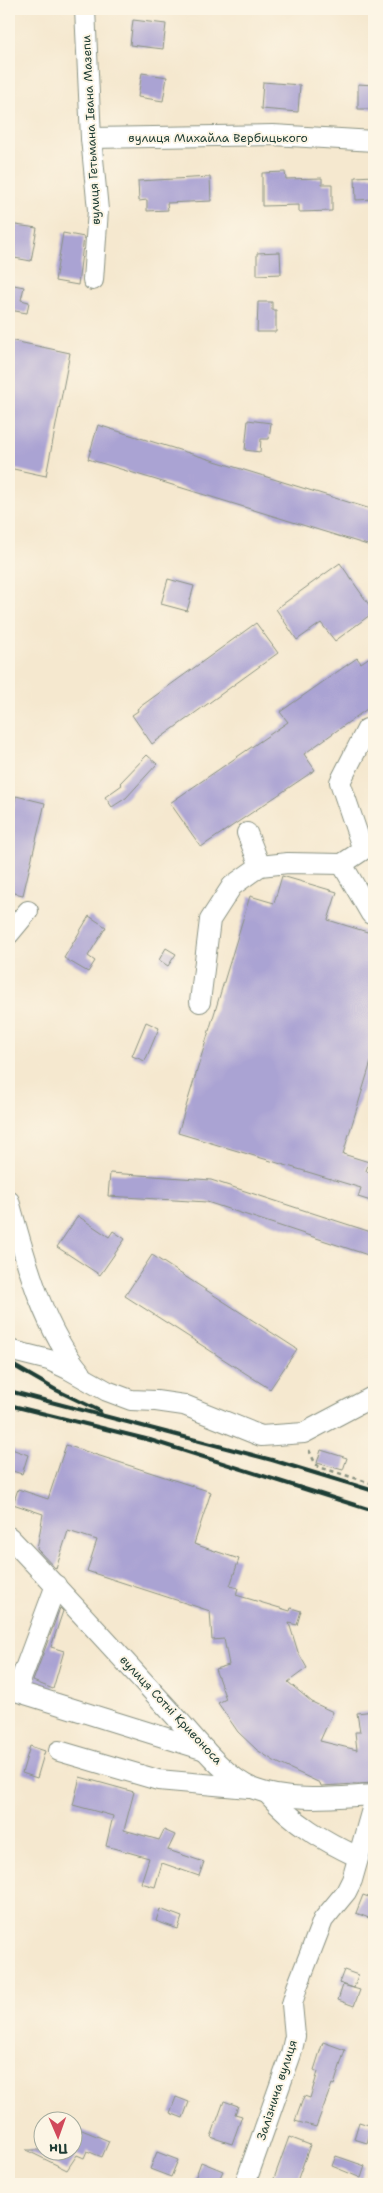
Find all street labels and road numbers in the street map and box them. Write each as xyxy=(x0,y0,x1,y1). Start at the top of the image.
street label: вулиця Гетьмана Івана Мазепи xyxy=(78,35,104,225)
street label: вулиця Михайла Вербицького xyxy=(128,130,308,146)
street label: вулиця Сотні Кривоноса xyxy=(116,1652,226,1768)
street label: Залізнича вулиця xyxy=(253,2038,301,2142)

